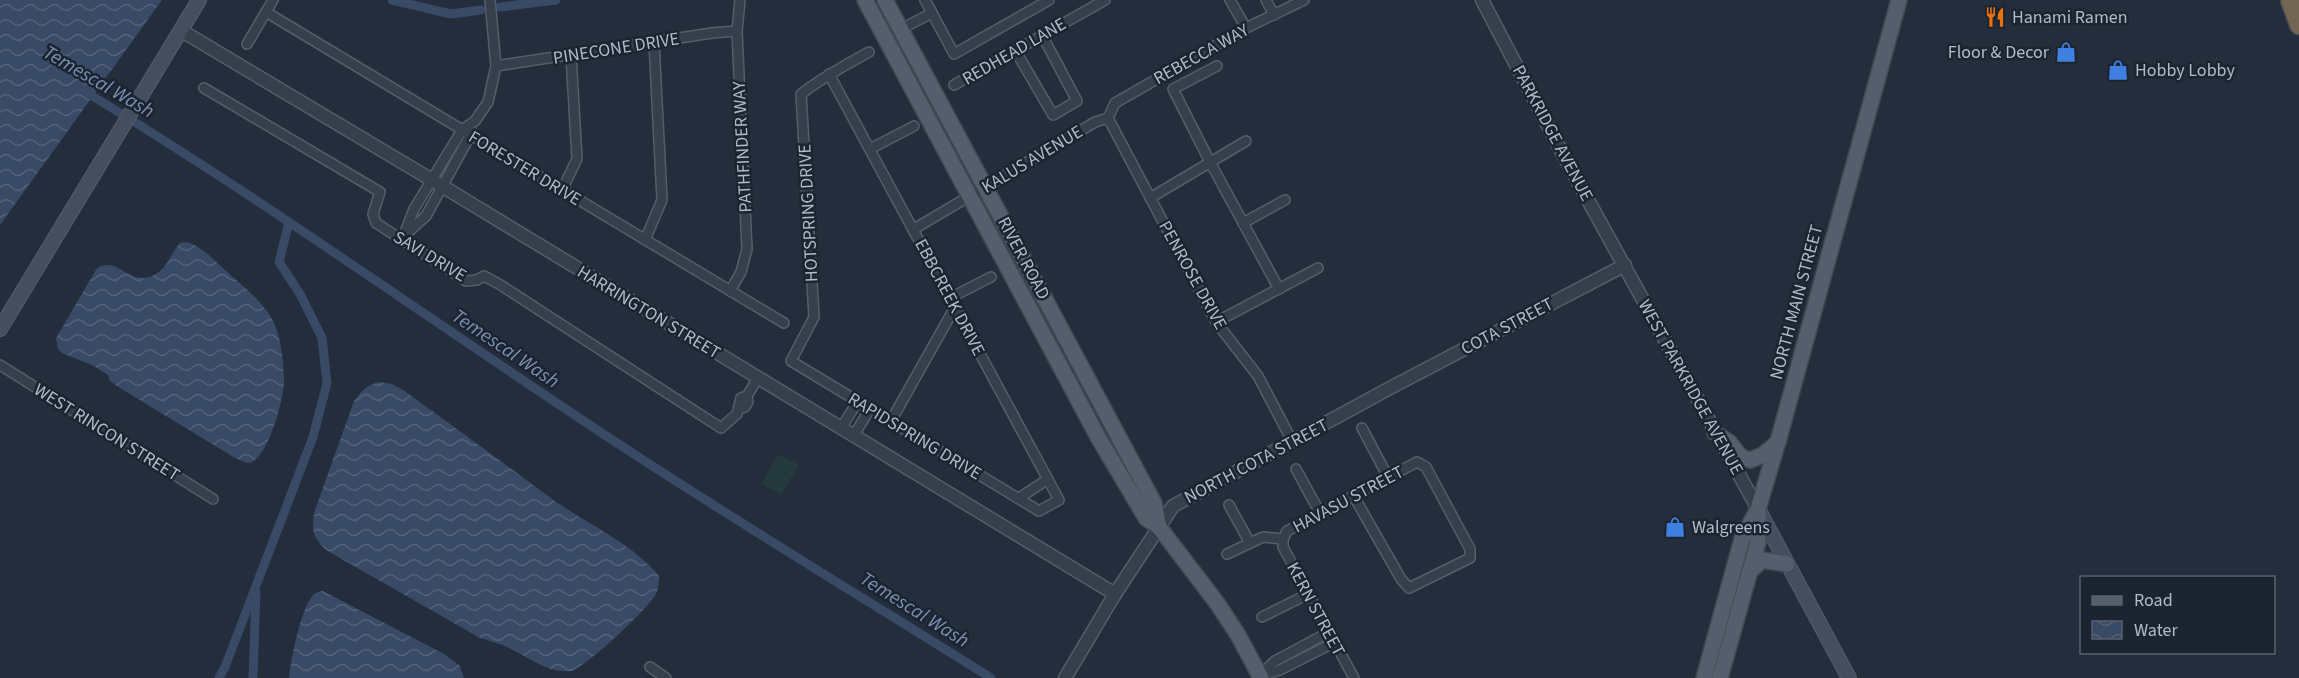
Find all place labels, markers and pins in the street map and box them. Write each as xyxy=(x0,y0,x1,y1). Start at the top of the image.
restaurant icon: Hanami Ramen xyxy=(1983,5,2007,29)
place label: Hanami Ramen xyxy=(2012,5,2128,30)
place label: Floor & Decor xyxy=(1948,40,2050,65)
shop icon: Floor & Decor xyxy=(2054,40,2078,64)
shop icon: Hobby Lobby xyxy=(2106,58,2130,82)
place label: Hobby Lobby xyxy=(2135,58,2235,83)
shop icon: Walgreens xyxy=(1663,515,1687,539)
place label: Walgreens xyxy=(1692,515,1770,540)

